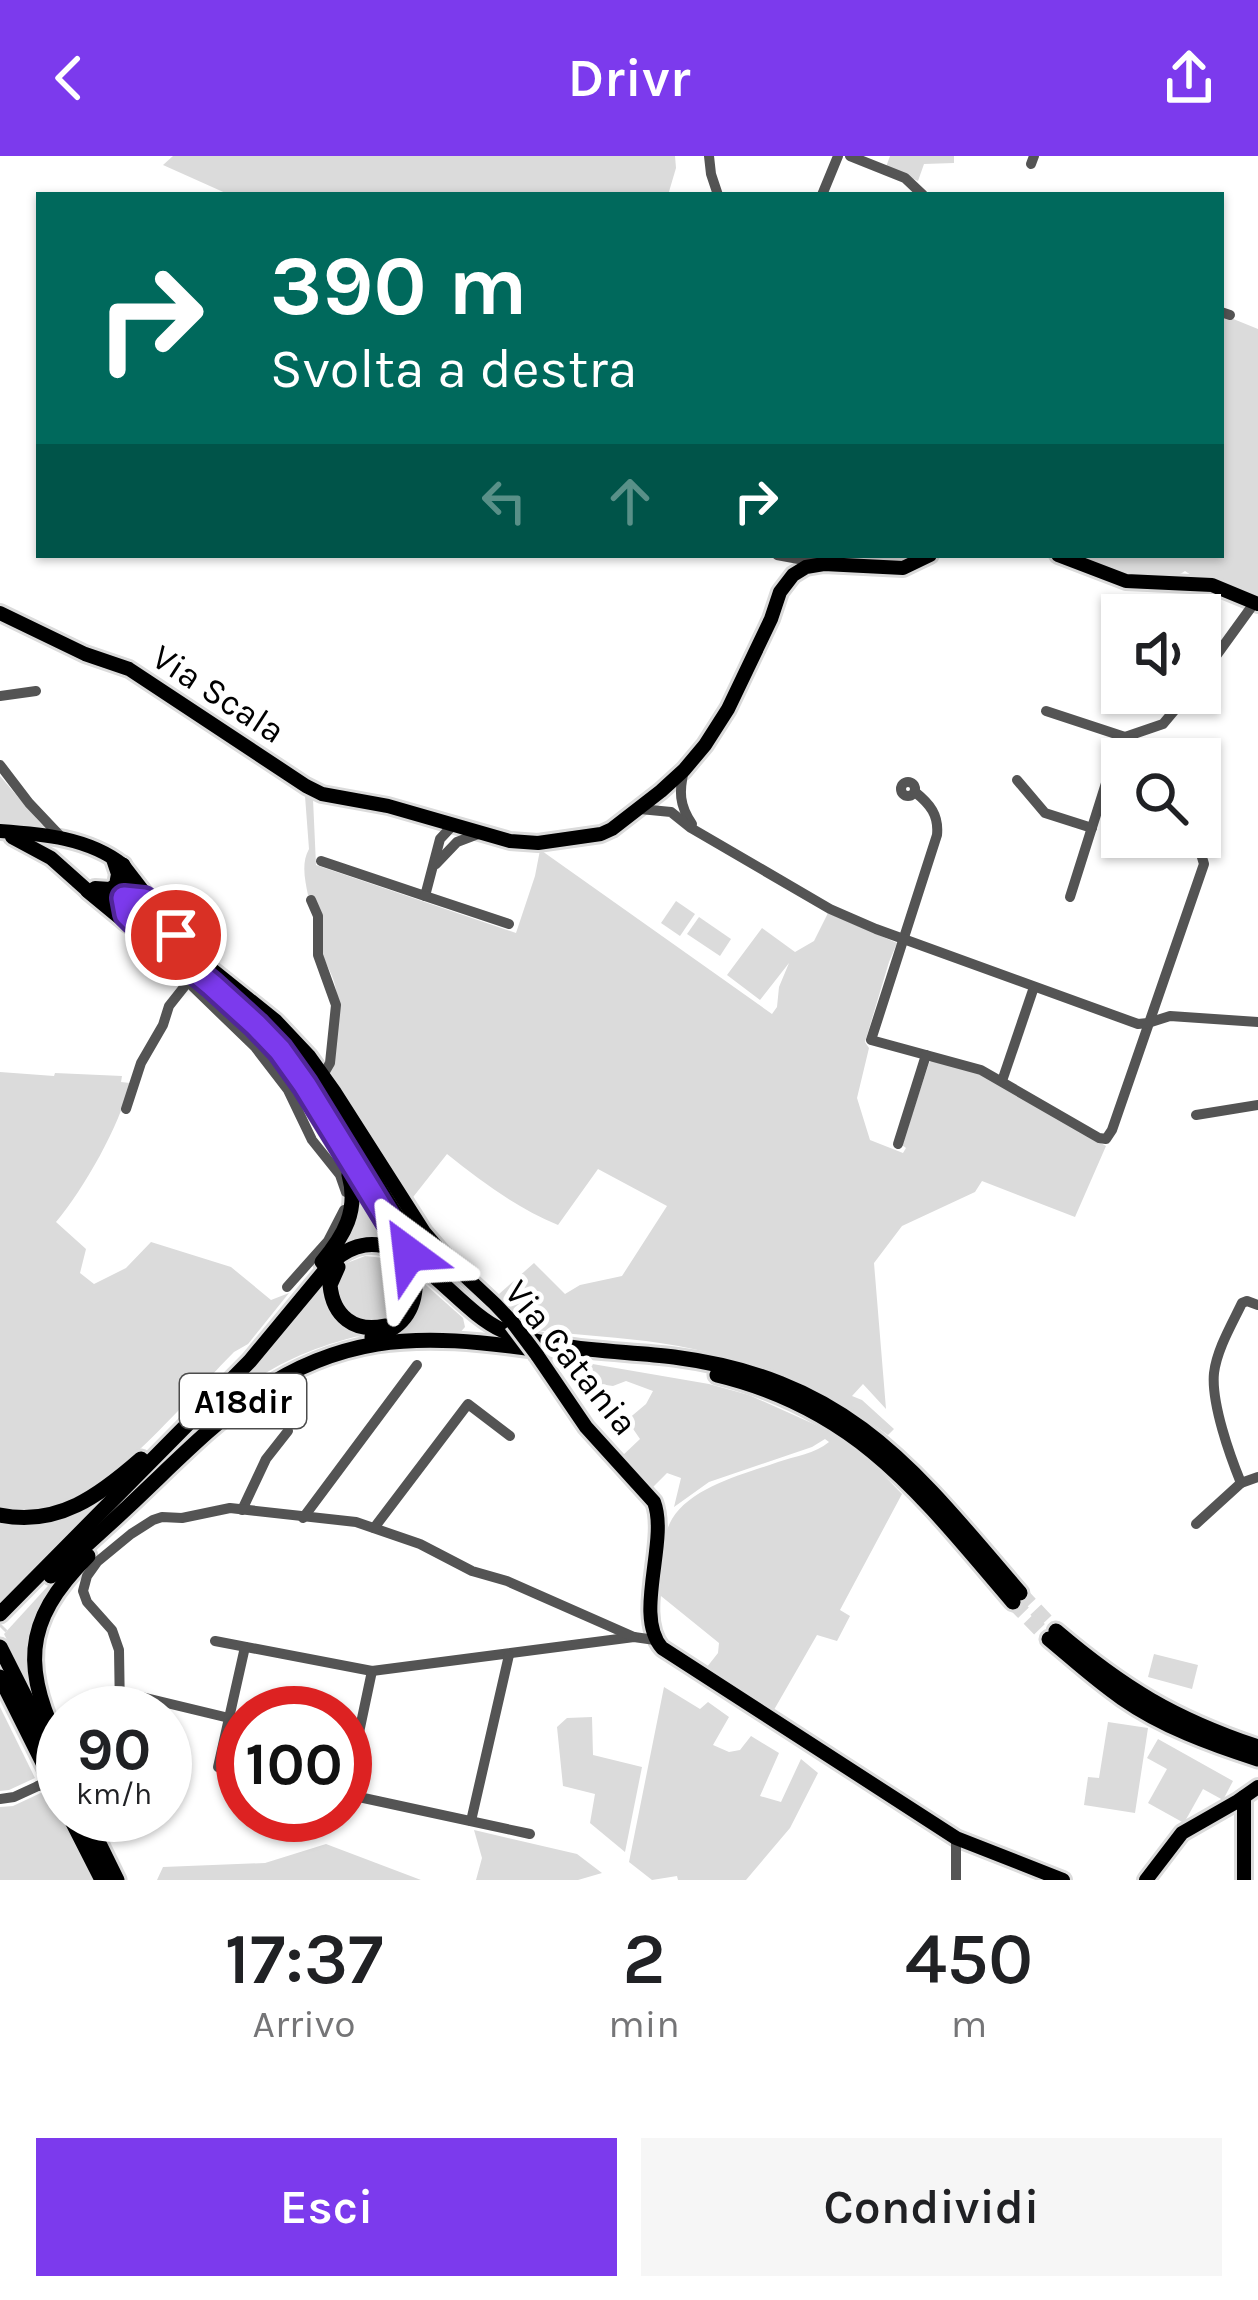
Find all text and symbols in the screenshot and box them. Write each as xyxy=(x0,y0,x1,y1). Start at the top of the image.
icon: back xyxy=(36,45,102,111)
icon: share xyxy=(1156,45,1222,111)
text: Drivr xyxy=(567,46,691,110)
text: 390 m xyxy=(270,237,528,335)
icon: right xyxy=(72,240,228,396)
text: Svolta a destra xyxy=(270,337,637,401)
icon: left xyxy=(471,468,537,534)
icon: ahead xyxy=(597,468,663,534)
icon: right xyxy=(723,468,789,534)
map controls xyxy=(1101,594,1221,858)
button: sound xyxy=(1101,594,1221,714)
street label: Via Scala xyxy=(144,636,293,752)
button: search xyxy=(1101,738,1221,858)
pin xyxy=(125,884,227,986)
icon: arrive xyxy=(143,902,209,968)
position arrow xyxy=(346,1191,472,1317)
street label: Via Catania xyxy=(496,1272,646,1443)
road number: A18dir xyxy=(180,1374,306,1428)
speed limit sign: 100 xyxy=(216,1686,372,1842)
text: 90 xyxy=(77,1714,151,1784)
text: km/h xyxy=(76,1776,152,1812)
text: 17:37 xyxy=(225,1917,383,2001)
text: 2 xyxy=(623,1917,666,2001)
text: 450 xyxy=(905,1917,1033,2001)
text: Arrivo xyxy=(253,2001,356,2047)
text: min xyxy=(608,2001,680,2047)
text: m xyxy=(951,2001,987,2047)
button: Esci xyxy=(36,2138,617,2276)
button: Condividi xyxy=(641,2138,1222,2276)

